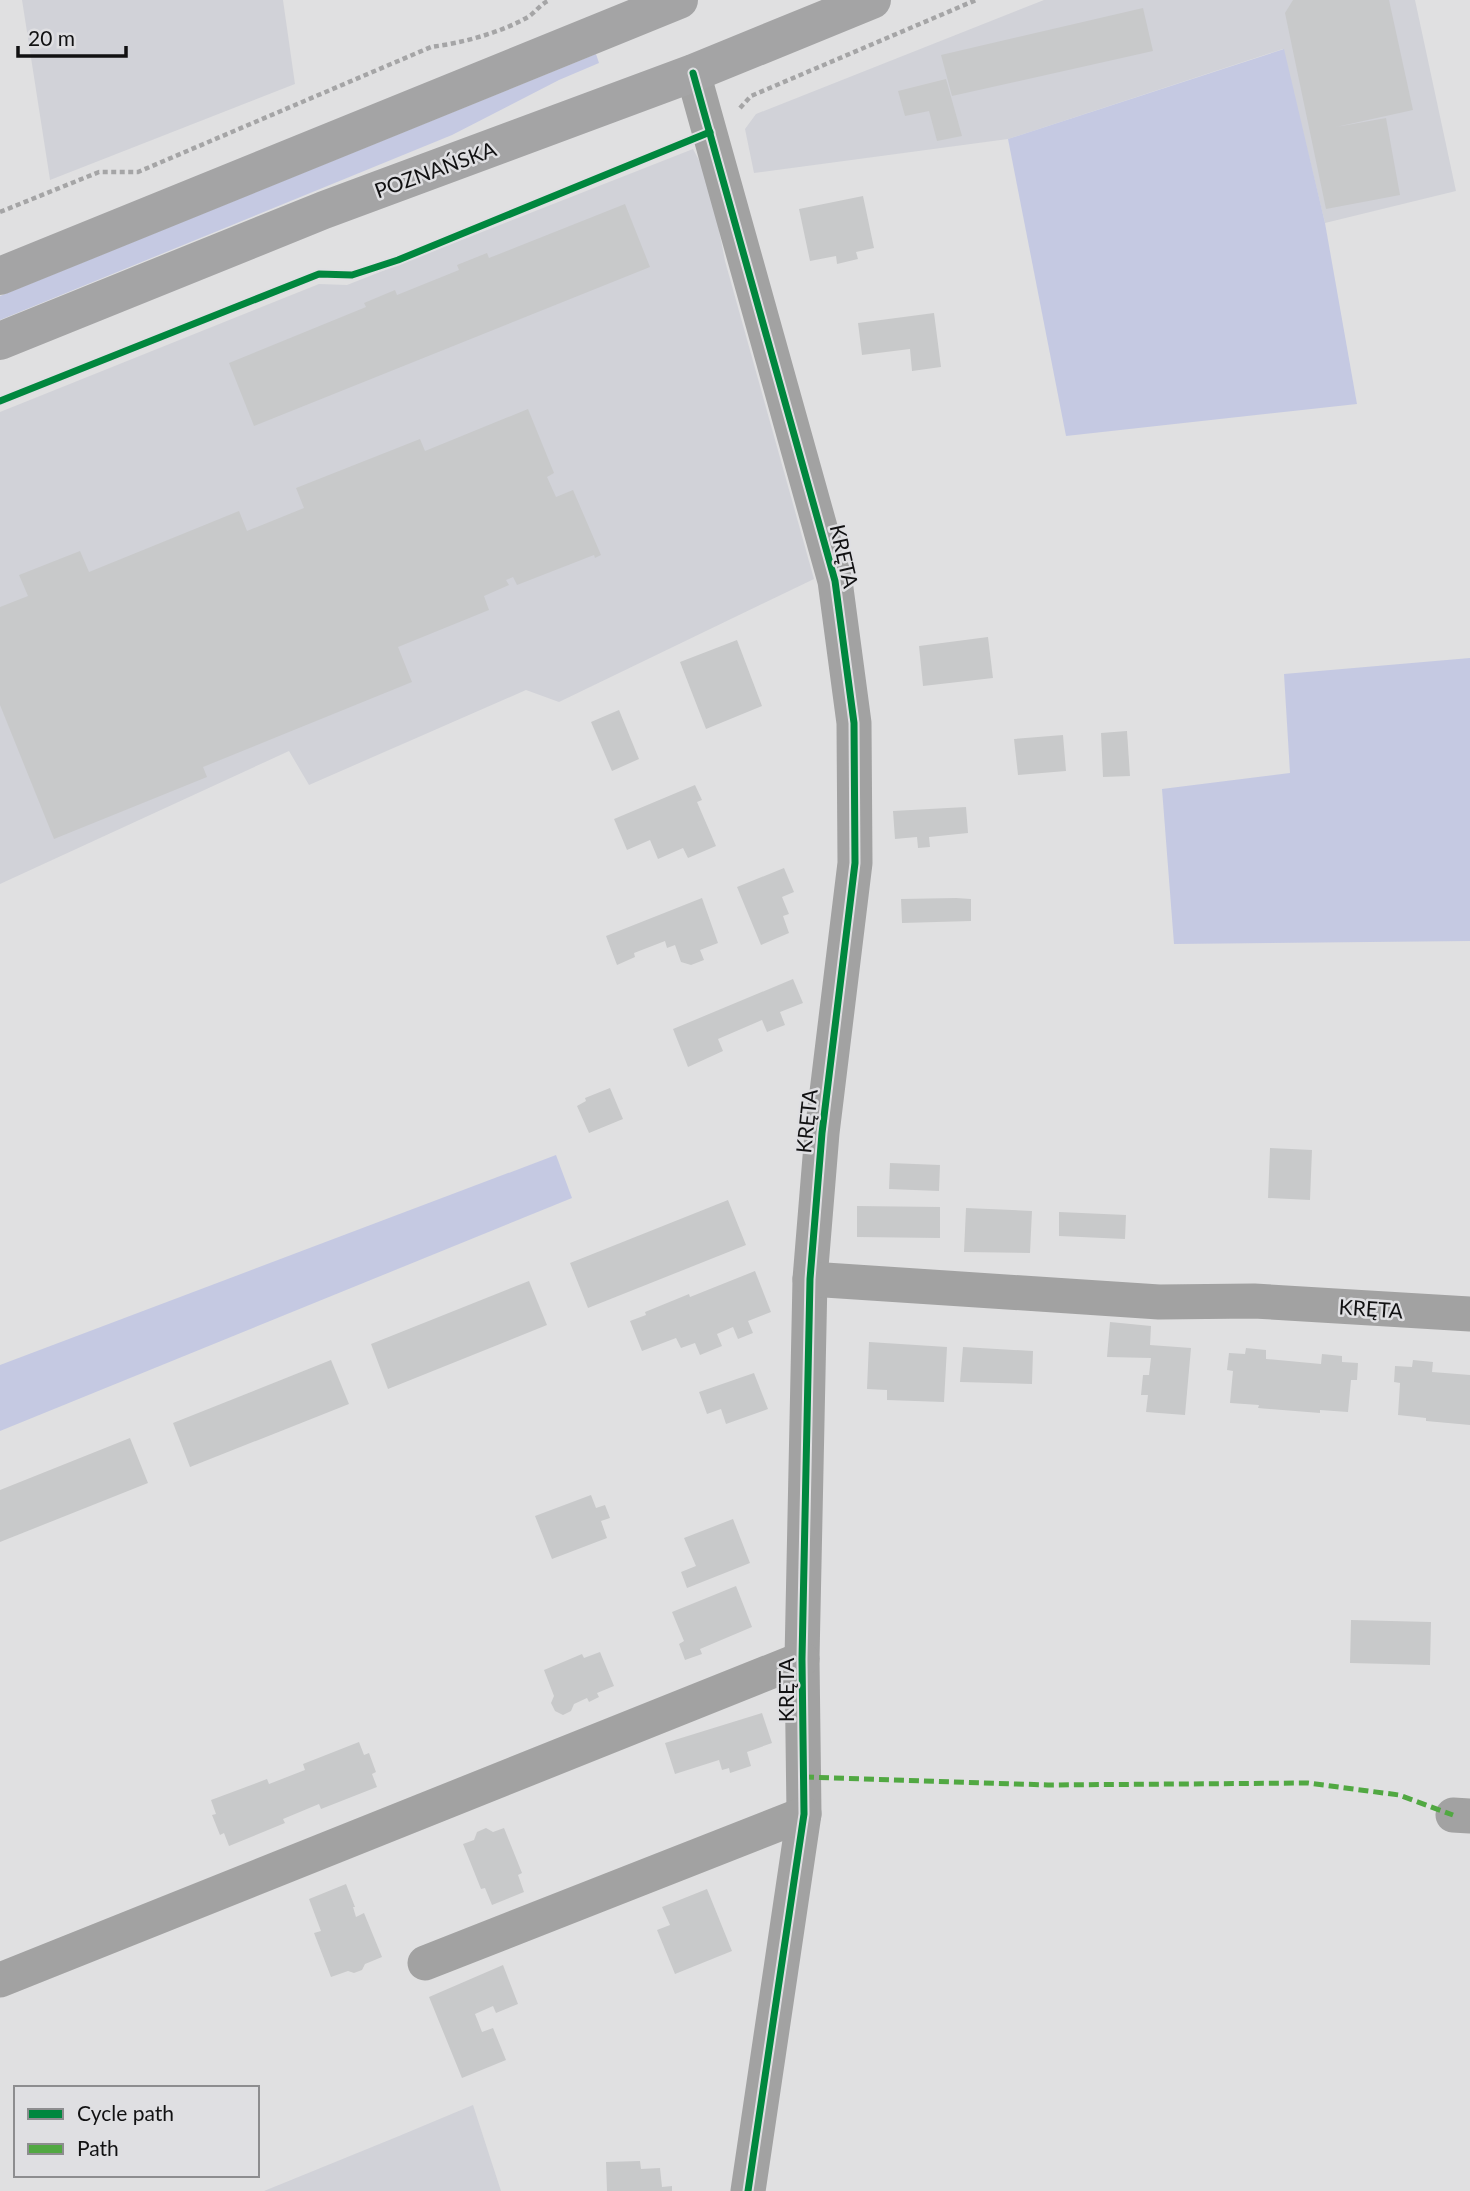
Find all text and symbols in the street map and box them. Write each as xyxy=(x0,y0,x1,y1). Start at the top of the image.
scale bar xyxy=(18,14,126,58)
text: 20 m xyxy=(28,25,75,50)
street label: POZNAŃSKA xyxy=(371,135,500,203)
street label: KRĘTA xyxy=(826,522,865,591)
street label: KRĘTA xyxy=(790,1087,822,1154)
street label: KRĘTA xyxy=(1338,1293,1405,1323)
street label: KRĘTA xyxy=(773,1657,798,1722)
legend xyxy=(14,2086,259,2177)
text: Cycle path xyxy=(77,2100,174,2125)
text: Path xyxy=(77,2135,119,2160)

